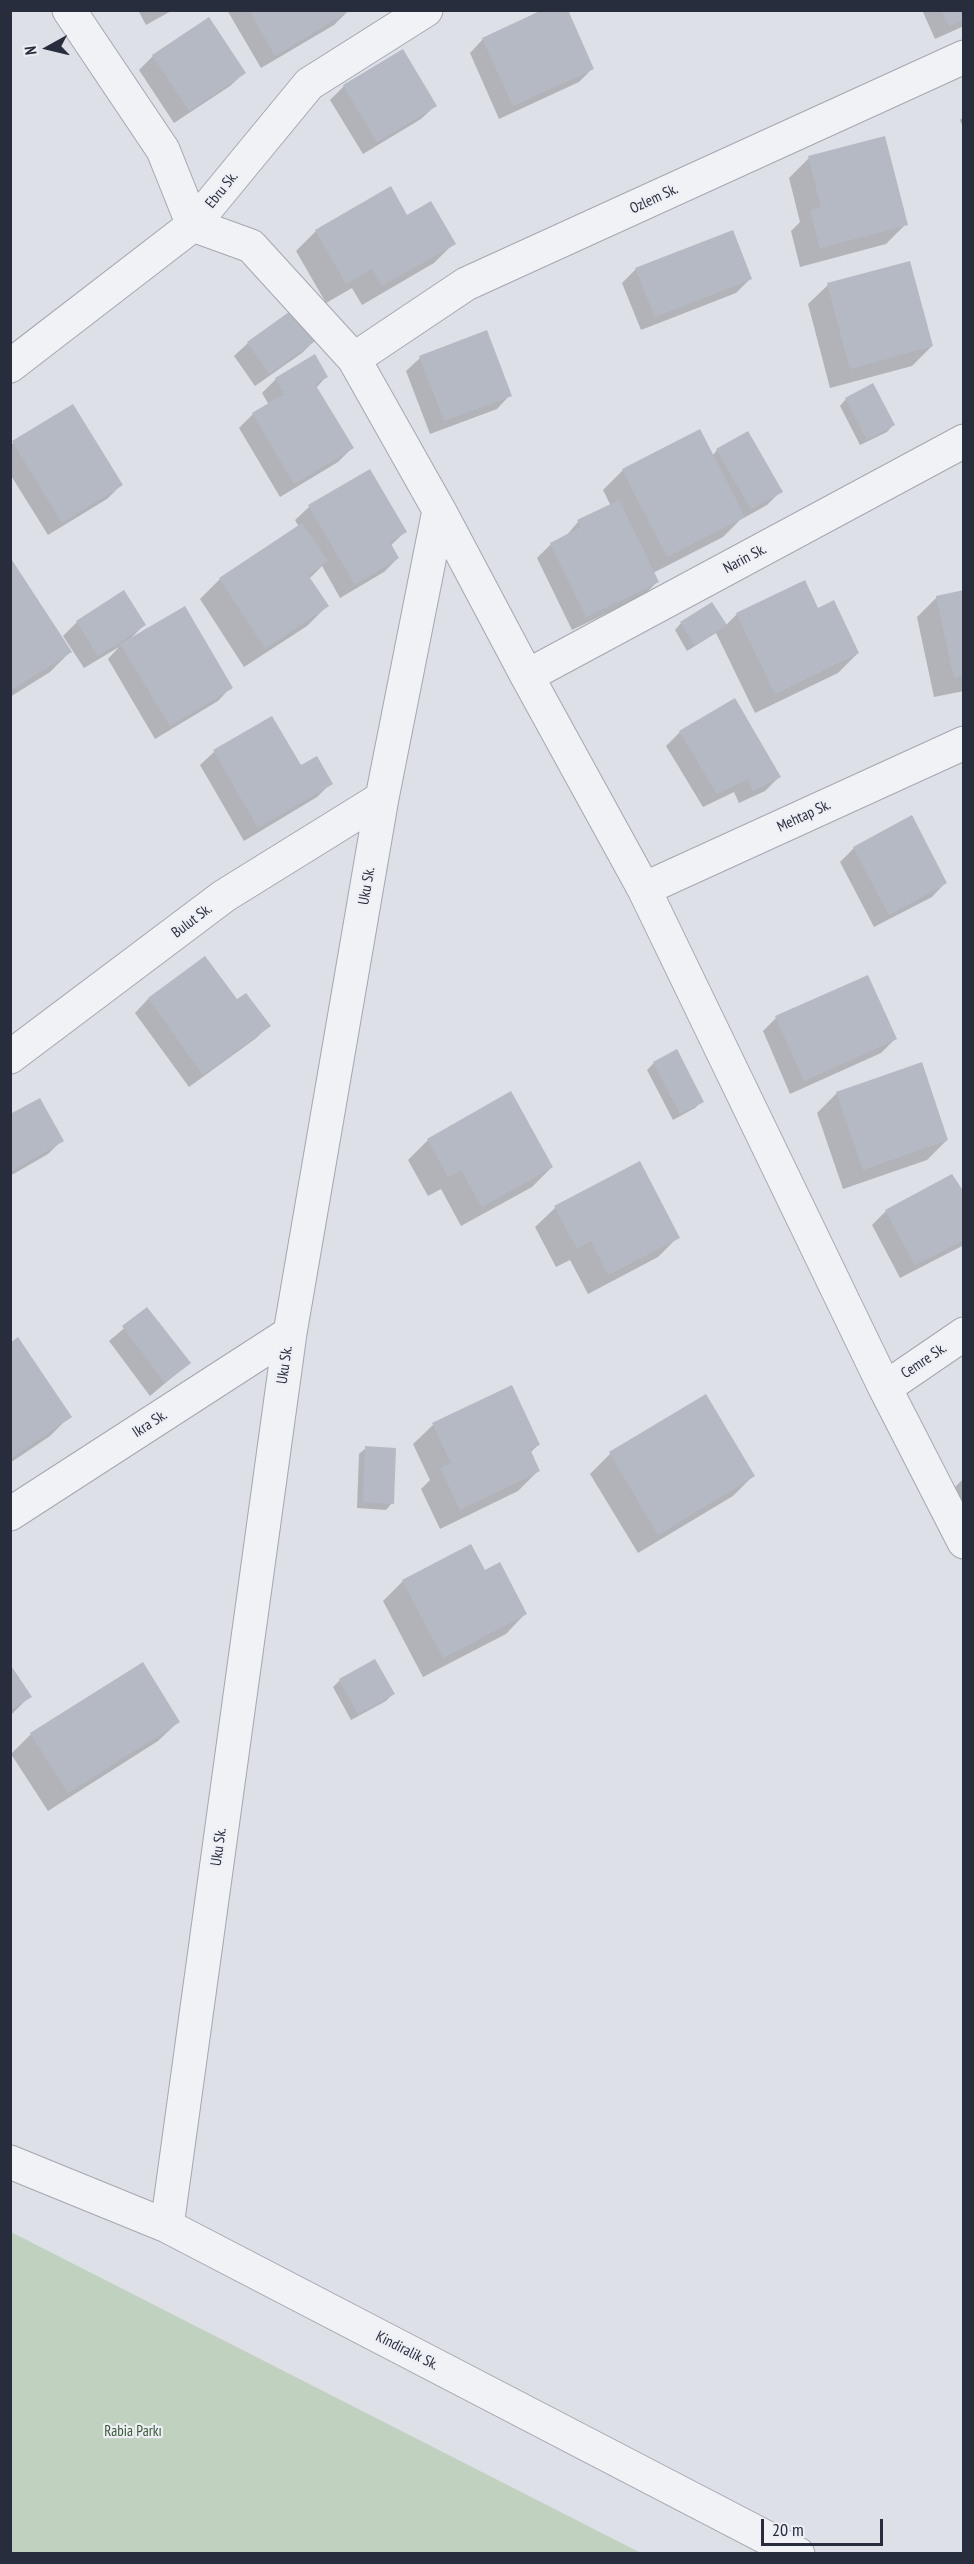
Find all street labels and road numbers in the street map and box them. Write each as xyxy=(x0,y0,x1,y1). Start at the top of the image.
street label: Ebru Sk. xyxy=(202,168,242,212)
street label: Ozlem Sk. xyxy=(627,180,681,218)
street label: Narin Sk. xyxy=(720,540,770,578)
street label: Mehtap Sk. xyxy=(774,796,834,836)
street label: Uku Sk. xyxy=(355,866,379,906)
street label: Bulut Sk. xyxy=(168,900,216,942)
street label: Cemre Sk. xyxy=(898,1339,950,1383)
street label: Uku Sk. xyxy=(273,1345,297,1385)
street label: Ikra Sk. xyxy=(129,1406,171,1442)
street label: Uku Sk. xyxy=(207,1827,231,1867)
street label: Kindiralik Sk. xyxy=(373,2328,441,2374)

